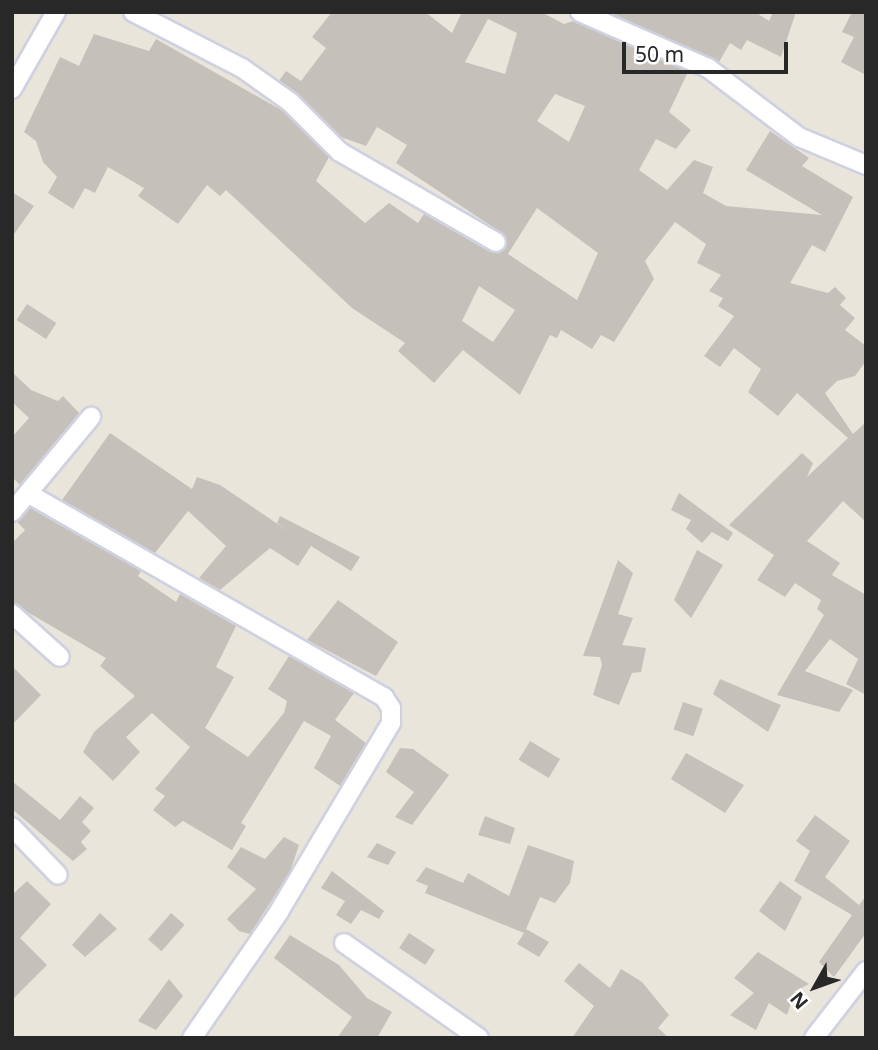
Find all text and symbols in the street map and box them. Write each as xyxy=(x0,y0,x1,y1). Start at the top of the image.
scale bar xyxy=(626,28,792,72)
text: 50 m xyxy=(635,40,684,68)
north arrow xyxy=(780,952,850,1022)
text: N xyxy=(784,986,814,1015)

